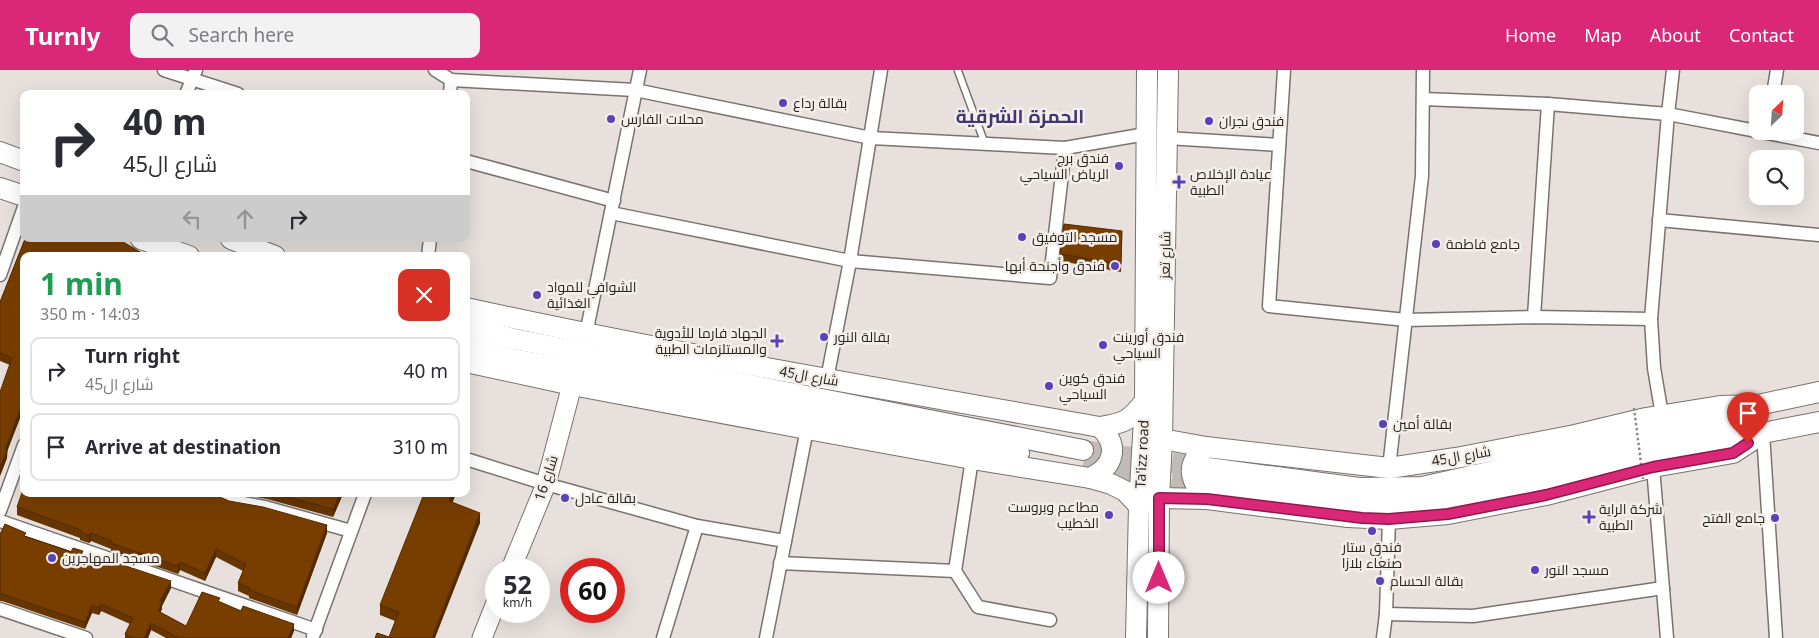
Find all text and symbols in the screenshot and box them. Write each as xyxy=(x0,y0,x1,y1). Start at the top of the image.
search box xyxy=(130,13,480,58)
text: Turnly xyxy=(25,19,100,52)
icon: search xyxy=(148,21,176,49)
text: Search here xyxy=(188,22,294,48)
text: Home xyxy=(1505,23,1556,47)
text: Map xyxy=(1584,23,1622,47)
text: About xyxy=(1650,23,1701,47)
text: Contact xyxy=(1729,23,1794,47)
north arrow xyxy=(1749,85,1804,140)
map controls xyxy=(1749,85,1804,205)
place label: بقالة رداع xyxy=(793,93,847,112)
marker: بقالة رداع xyxy=(777,97,789,109)
text: 40 m xyxy=(123,98,206,145)
district label: الحمزة الشرقية xyxy=(956,103,1084,129)
place label: محلات الفارس xyxy=(621,109,704,128)
icon: right xyxy=(40,110,105,175)
place label: فندق نجران xyxy=(1219,111,1284,130)
marker: محلات الفارس xyxy=(605,113,617,125)
marker: فندق نجران xyxy=(1203,115,1215,127)
text: شارع ال45 xyxy=(123,148,217,178)
place label: فندق برج الرياض السياحي xyxy=(1020,148,1109,186)
button: search xyxy=(1749,150,1804,205)
marker: فندق برج الرياض السياحي xyxy=(1113,160,1125,172)
place label: عيادة الإخلاص الطبية xyxy=(1190,164,1272,199)
marker: عيادة الإخلاص الطبية xyxy=(1172,175,1186,189)
icon: left xyxy=(178,205,206,233)
icon: ahead xyxy=(231,205,259,233)
icon: right xyxy=(284,205,312,233)
place label: مسجد التوفيق xyxy=(1032,227,1118,246)
marker: مسجد التوفيق xyxy=(1016,231,1028,243)
street label: شارع تعز xyxy=(1155,231,1174,280)
place label: جامع فاطمة xyxy=(1446,234,1520,253)
marker: جامع فاطمة xyxy=(1430,238,1442,250)
place label: فندق وأجنحة أبها xyxy=(1005,256,1105,275)
marker: فندق وأجنحة أبها xyxy=(1109,260,1121,272)
text: 1 min xyxy=(40,263,123,304)
button: close xyxy=(398,269,450,321)
place label: الشوافي للمواد الغذائية xyxy=(547,277,636,312)
marker: الشوافي للمواد الغذائية xyxy=(531,289,543,301)
text: 350 m · 14:03 xyxy=(40,303,140,325)
place label: الجهاد فارما للأدوية والمستلزمات الطبية xyxy=(655,323,767,358)
place label: بقالة النور xyxy=(833,327,890,346)
place label: فندق أورينت السياحي xyxy=(1113,327,1184,365)
marker: بقالة النور xyxy=(818,331,830,343)
marker: الجهاد فارما للأدوية والمستلزمات الطبية xyxy=(771,335,783,347)
marker: فندق أورينت السياحي xyxy=(1097,339,1109,351)
text: Turn right xyxy=(85,343,180,369)
icon: right xyxy=(42,357,70,385)
text: 40 m xyxy=(404,358,448,384)
street label: شارع ال45 xyxy=(778,361,840,390)
place label: فندق كوين السياحي xyxy=(1059,368,1125,406)
text: شارع ال45 xyxy=(85,373,153,395)
marker: فندق كوين السياحي xyxy=(1043,380,1055,392)
pin xyxy=(1727,392,1769,443)
icon: arrive xyxy=(1734,399,1762,427)
place label: بقالة أمين xyxy=(1393,414,1452,433)
marker: بقالة أمين xyxy=(1377,418,1389,430)
street label: Ta'izz road xyxy=(1130,419,1153,489)
icon: arrive xyxy=(42,433,70,461)
text: Arrive at destination xyxy=(85,434,281,460)
text: 310 m xyxy=(393,434,448,460)
street label: شارع ال45 xyxy=(1430,441,1492,470)
street label: شارع 16 xyxy=(529,453,562,503)
place label: بقالة عادل xyxy=(575,488,636,507)
marker: بقالة عادل xyxy=(559,492,571,504)
place label: مطاعم وبروست الخطيب xyxy=(1008,497,1099,532)
place label: شركة الراية الطبية xyxy=(1599,499,1662,534)
place label: جامع الفتح xyxy=(1702,508,1765,527)
marker: مطاعم وبروست الخطيب xyxy=(1103,509,1115,521)
marker: شركة الراية الطبية xyxy=(1583,511,1595,523)
marker: جامع الفتح xyxy=(1769,512,1781,524)
marker: فندق ستار صنعاء بلازا xyxy=(1366,525,1378,537)
place label: فندق ستار صنعاء بلازا xyxy=(1341,537,1402,572)
place label: مسجد المهاجرين xyxy=(62,548,160,567)
position arrow xyxy=(1132,551,1184,603)
marker: مسجد المهاجرين xyxy=(46,552,58,564)
speed limit sign: 60 xyxy=(560,558,625,623)
place label: مسجد النور xyxy=(1544,560,1609,579)
marker: مسجد النور xyxy=(1529,564,1541,576)
text: 52 xyxy=(503,567,532,601)
place label: بقالة الحسام xyxy=(1390,571,1463,591)
marker: بقالة الحسام xyxy=(1374,575,1386,587)
text: km/h xyxy=(503,594,532,611)

